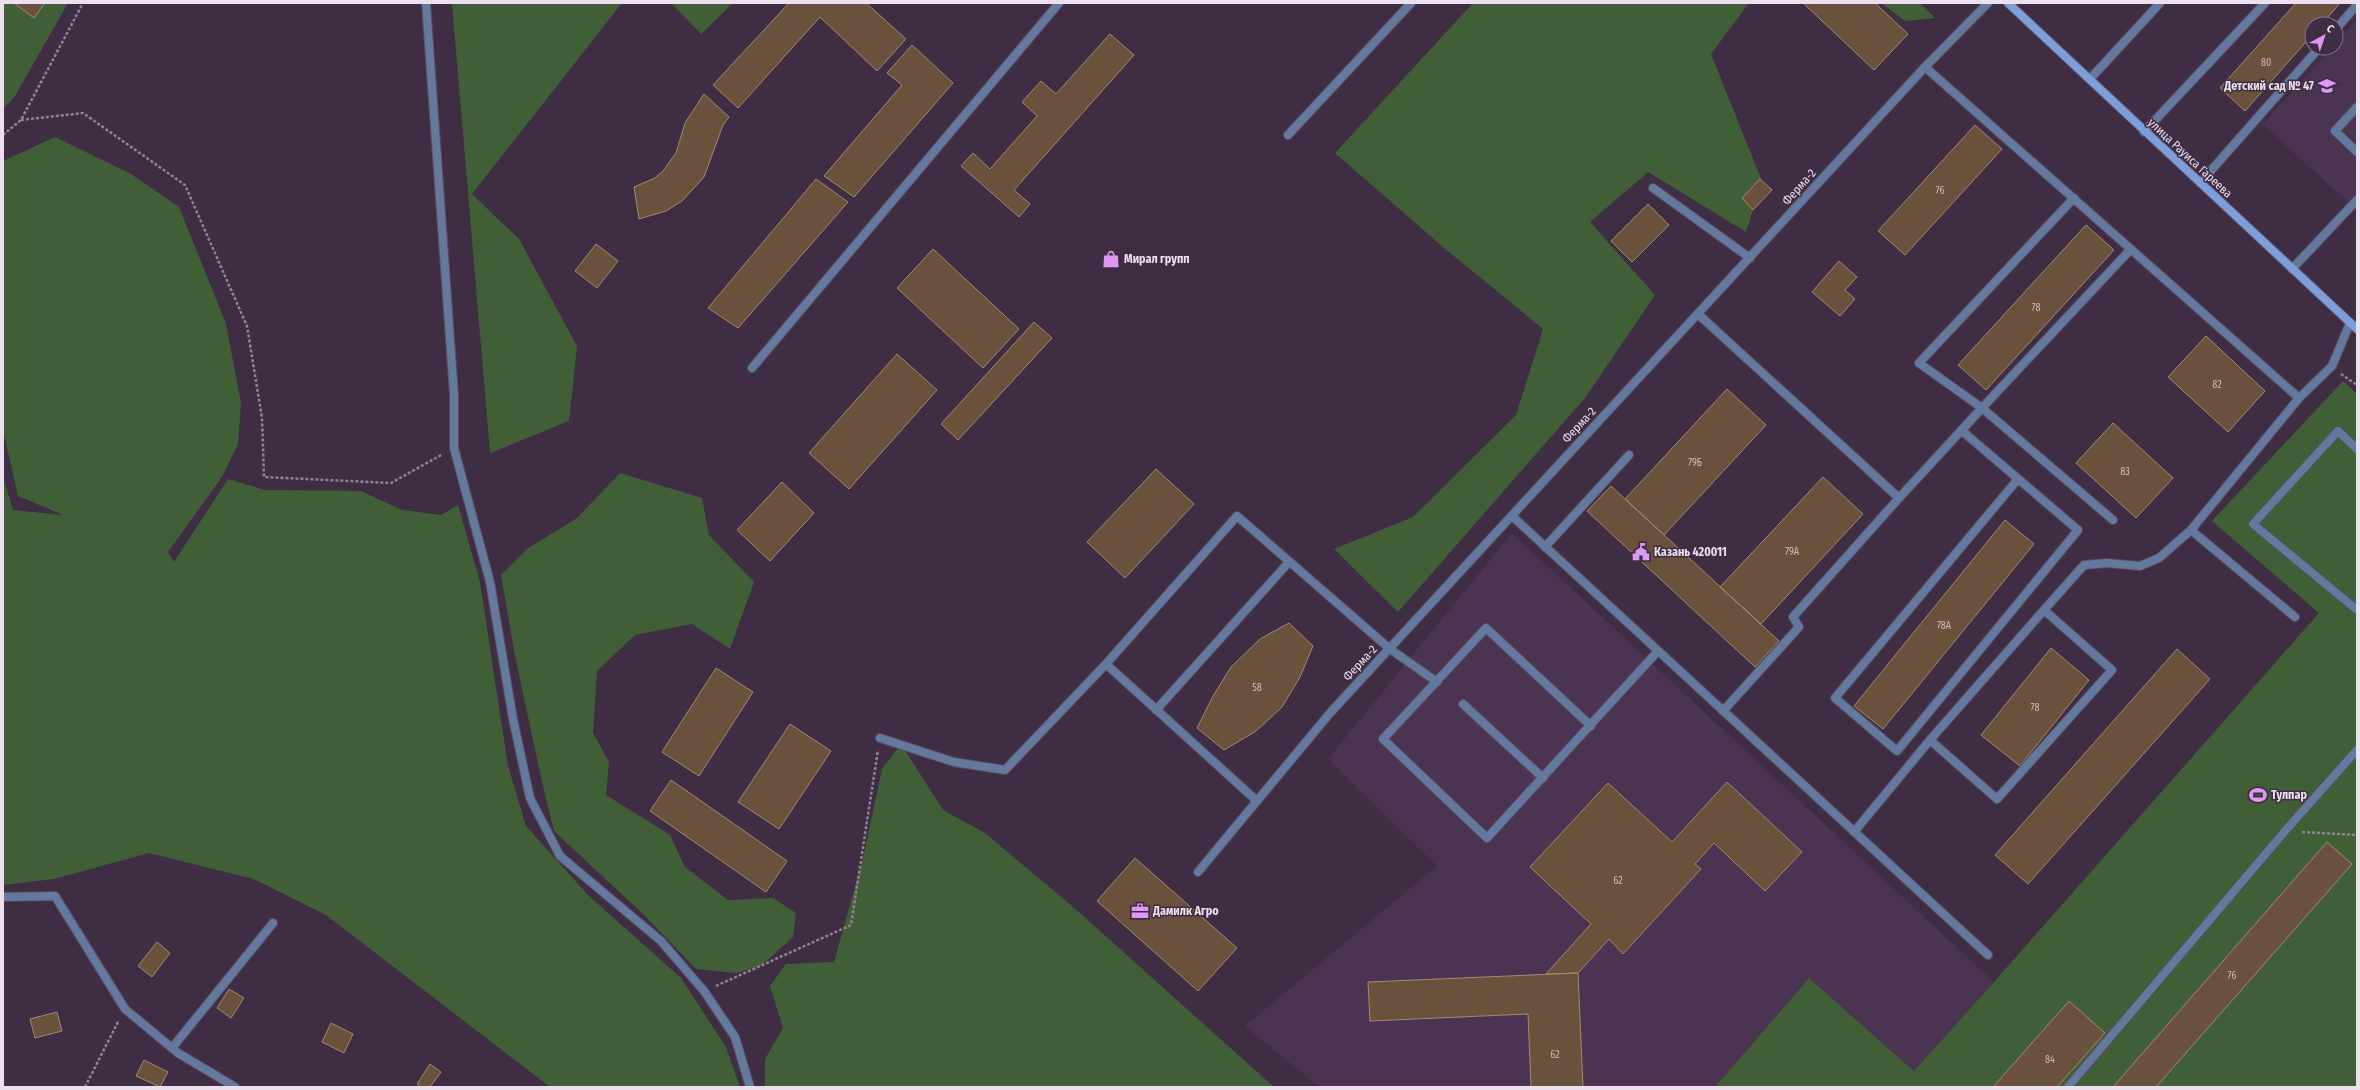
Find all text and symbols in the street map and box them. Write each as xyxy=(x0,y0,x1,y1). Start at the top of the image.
north arrow xyxy=(2304,16,2344,56)
text: С xyxy=(2324,22,2337,36)
house number: 80 xyxy=(2261,57,2271,69)
school or university icon: Детский сад № 47 xyxy=(2317,76,2337,96)
place label: Детский сад № 47 xyxy=(2223,79,2314,93)
street label: улица Рауиса Гареева xyxy=(2145,115,2235,201)
street label: Ферма-2 xyxy=(1779,166,1819,208)
house number: 76 xyxy=(1936,185,1944,197)
shop icon: Мирал групп xyxy=(1101,249,1121,269)
place label: Мирал групп xyxy=(1124,252,1190,266)
house number: 78 xyxy=(2032,302,2040,314)
house number: 82 xyxy=(2212,379,2222,391)
street label: Ферма-2 xyxy=(1559,404,1599,446)
house number: 79Б xyxy=(1688,457,1702,469)
house number: 83 xyxy=(2120,466,2130,478)
public building icon: Казань 420011 xyxy=(1631,542,1651,562)
place label: Казань 420011 xyxy=(1654,545,1727,559)
house number: 79А xyxy=(1785,546,1800,558)
house number: 78А xyxy=(1937,620,1952,632)
street label: Ферма-2 xyxy=(1340,642,1380,684)
house number: 58 xyxy=(1252,682,1262,694)
house number: 78 xyxy=(2031,702,2039,714)
sports icon: Тулпар xyxy=(2248,785,2268,805)
place label: Тулпар xyxy=(2271,788,2307,802)
house number: 62 xyxy=(1613,875,1623,887)
office icon: Дамилк Агро xyxy=(1130,901,1150,921)
place label: Дамилк Агро xyxy=(1152,904,1219,918)
house number: 76 xyxy=(2228,970,2236,982)
house number: 62 xyxy=(1550,1049,1560,1061)
house number: 84 xyxy=(2045,1054,2055,1066)

